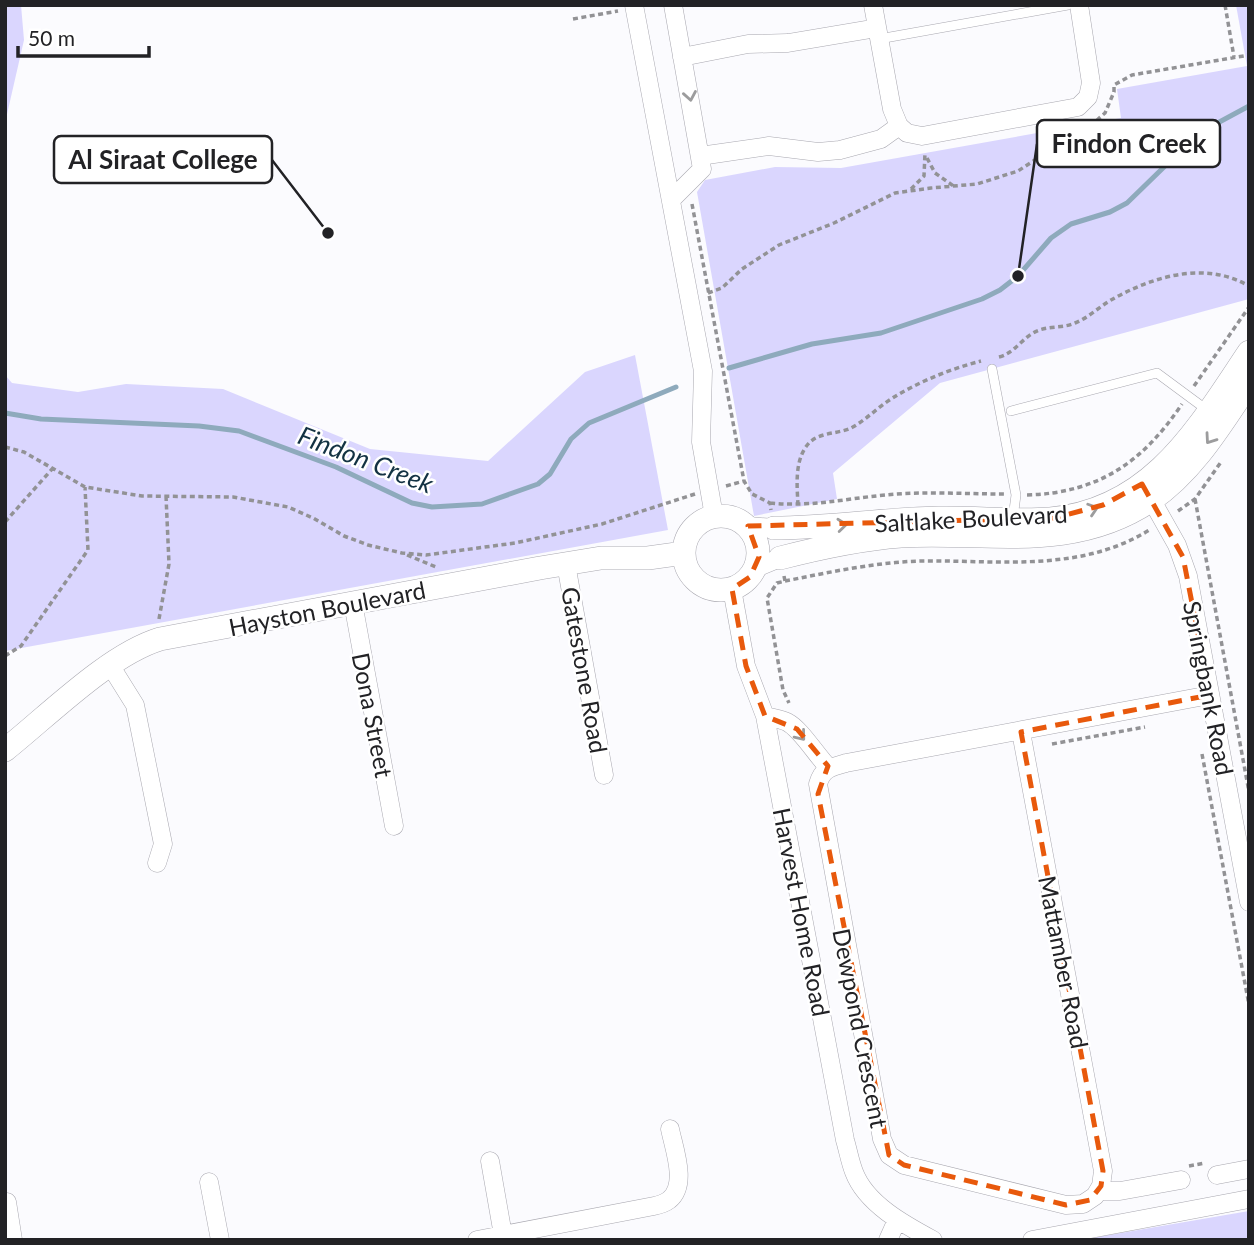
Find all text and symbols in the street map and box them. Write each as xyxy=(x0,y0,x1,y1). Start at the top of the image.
scale bar xyxy=(18,14,149,58)
text: 50 m xyxy=(28,25,75,50)
one-way arrow xyxy=(681,90,696,102)
callout: Findon Creek xyxy=(1037,120,1220,167)
text: Findon Creek xyxy=(1052,127,1206,159)
callout: Al Siraat College xyxy=(54,136,272,183)
text: Al Siraat College xyxy=(67,143,258,175)
water label: Findon Creek xyxy=(294,419,439,500)
one-way arrow xyxy=(1206,432,1218,444)
street label: Saltlake Boulevard xyxy=(874,498,1068,538)
one-way arrow xyxy=(1086,502,1098,517)
one-way arrow xyxy=(837,518,848,533)
street label: Hayston Boulevard xyxy=(226,575,428,641)
street label: Gatestone Road xyxy=(556,585,614,755)
street label: Springbank Road xyxy=(1178,598,1240,778)
street label: Dona Street xyxy=(347,650,399,780)
one-way arrow xyxy=(793,728,805,741)
street label: Harvest Home Road xyxy=(768,805,836,1019)
street label: Mattamber Road xyxy=(1033,873,1095,1051)
street label: Dewpond Crescent xyxy=(827,926,895,1131)

